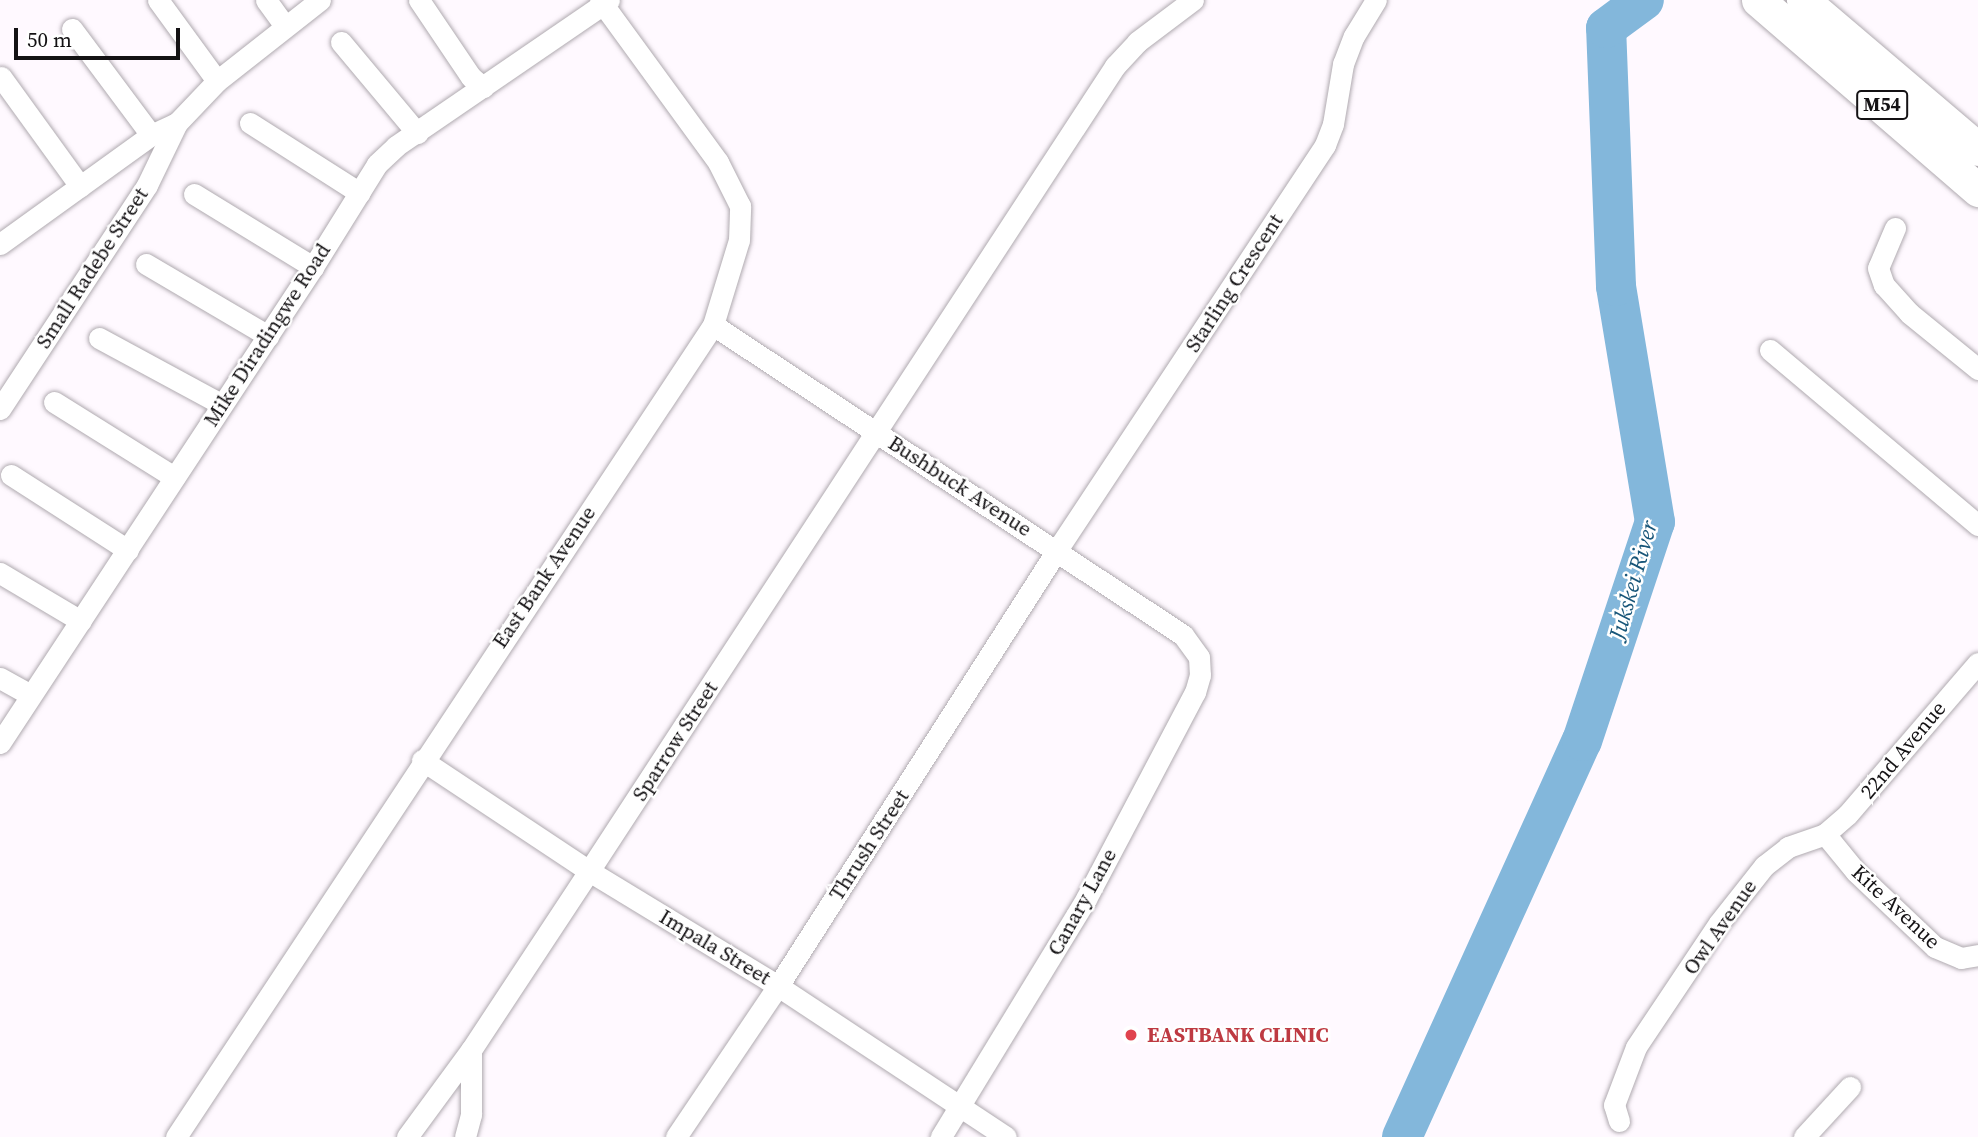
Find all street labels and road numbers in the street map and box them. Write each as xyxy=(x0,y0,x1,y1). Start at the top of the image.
road number: M54 xyxy=(1856,90,1908,120)
street label: Small Radebe Street xyxy=(31,183,153,353)
street label: Starling Crescent xyxy=(1180,209,1288,357)
street label: Mike Diradingwe Road xyxy=(198,239,336,431)
street label: Bushbuck Avenue xyxy=(884,430,1036,542)
street label: East Bank Avenue xyxy=(487,501,601,653)
street label: Sparrow Street xyxy=(627,676,723,806)
street label: 22nd Avenue xyxy=(1855,696,1951,804)
street label: Thrush Street xyxy=(824,785,914,905)
street label: Canary Lane xyxy=(1042,844,1122,960)
street label: Kite Avenue xyxy=(1847,860,1945,954)
street label: Owl Avenue xyxy=(1678,874,1762,980)
street label: Impala Street xyxy=(655,904,775,990)

